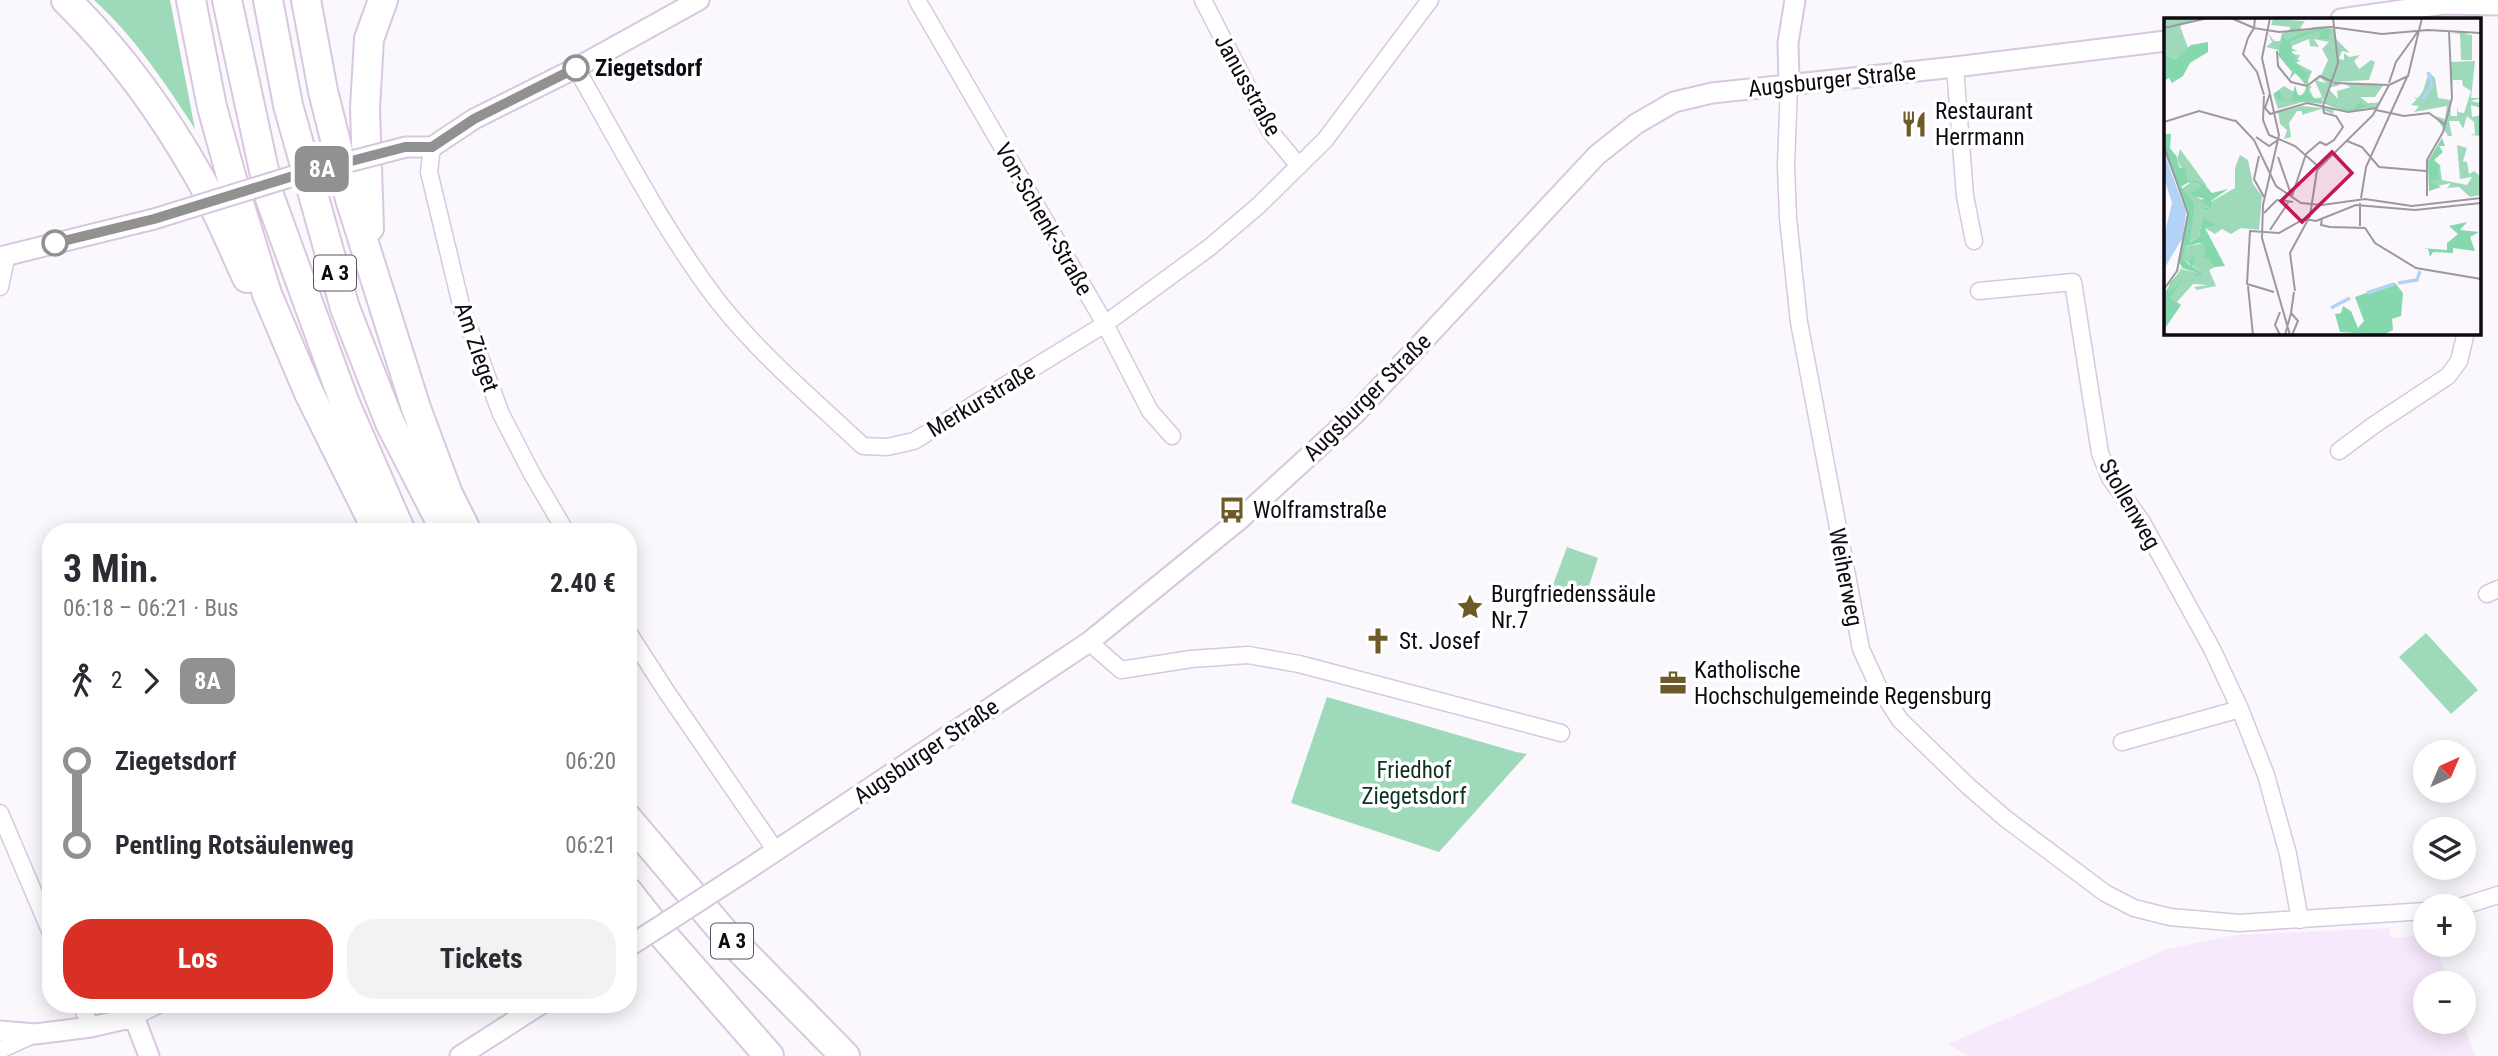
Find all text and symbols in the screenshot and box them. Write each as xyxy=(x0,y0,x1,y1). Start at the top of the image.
inset map xyxy=(2164,18,2480,334)
street label: Janusstraße xyxy=(1208,29,1287,141)
marker: Ziegetsdorf xyxy=(563,55,589,81)
place label: Ziegetsdorf xyxy=(595,55,703,82)
street label: Augsburger Straße xyxy=(1747,58,1917,103)
place label: Restaurant Herrmann xyxy=(1935,98,2033,151)
restaurant icon: Restaurant Herrmann xyxy=(1899,109,1929,139)
street label: Von-Schenk-Straße xyxy=(989,138,1098,300)
line badge: 8A xyxy=(290,146,354,192)
text: 8A xyxy=(309,155,335,183)
unlabelled marker xyxy=(42,230,68,256)
road number: A 3 xyxy=(314,256,356,290)
street label: Am Zieget xyxy=(449,299,504,395)
street label: Augsburger Straße xyxy=(1298,328,1437,467)
street label: Merkurstraße xyxy=(922,358,1040,443)
street label: Stollenweg xyxy=(2093,454,2166,554)
bus stop icon: Wolframstraße xyxy=(1217,495,1247,525)
place label: Wolframstraße xyxy=(1253,497,1387,524)
street label: Weiherweg xyxy=(1823,526,1868,628)
text: 3 Min. xyxy=(63,547,159,591)
text: 2.40 € xyxy=(550,568,616,598)
place label: Burgfriedenssäule Nr.7 xyxy=(1491,581,1656,634)
place icon: Burgfriedenssäule Nr.7 xyxy=(1455,592,1485,622)
text: 06:18 – 06:21 · Bus xyxy=(63,595,239,622)
church icon: St. Josef xyxy=(1363,626,1393,656)
place label: St. Josef xyxy=(1399,628,1481,655)
place label: Katholische Hochschulgemeinde Regensburg xyxy=(1694,657,1992,710)
icon: walk xyxy=(63,662,101,700)
icon: forward xyxy=(132,662,170,700)
text: 2 xyxy=(111,667,122,694)
text: 8A xyxy=(194,667,221,695)
office icon: Katholische Hochschulgemeinde Regensburg xyxy=(1658,668,1688,698)
street label: Augsburger Straße xyxy=(849,693,1004,810)
north arrow xyxy=(2413,740,2476,803)
map controls xyxy=(2413,740,2476,1034)
text: Ziegetsdorf xyxy=(115,746,236,776)
text: 06:20 xyxy=(565,748,616,775)
park label: Friedhof Ziegetsdorf xyxy=(1362,757,1467,810)
button: layers xyxy=(2413,817,2476,880)
text: Pentling Rotsäulenweg xyxy=(115,830,354,860)
text: 06:21 xyxy=(565,832,616,859)
button: + xyxy=(2413,894,2476,957)
button: Los xyxy=(63,919,333,999)
button: Tickets xyxy=(347,919,616,999)
road number: A 3 xyxy=(711,923,753,958)
button: − xyxy=(2413,971,2476,1034)

